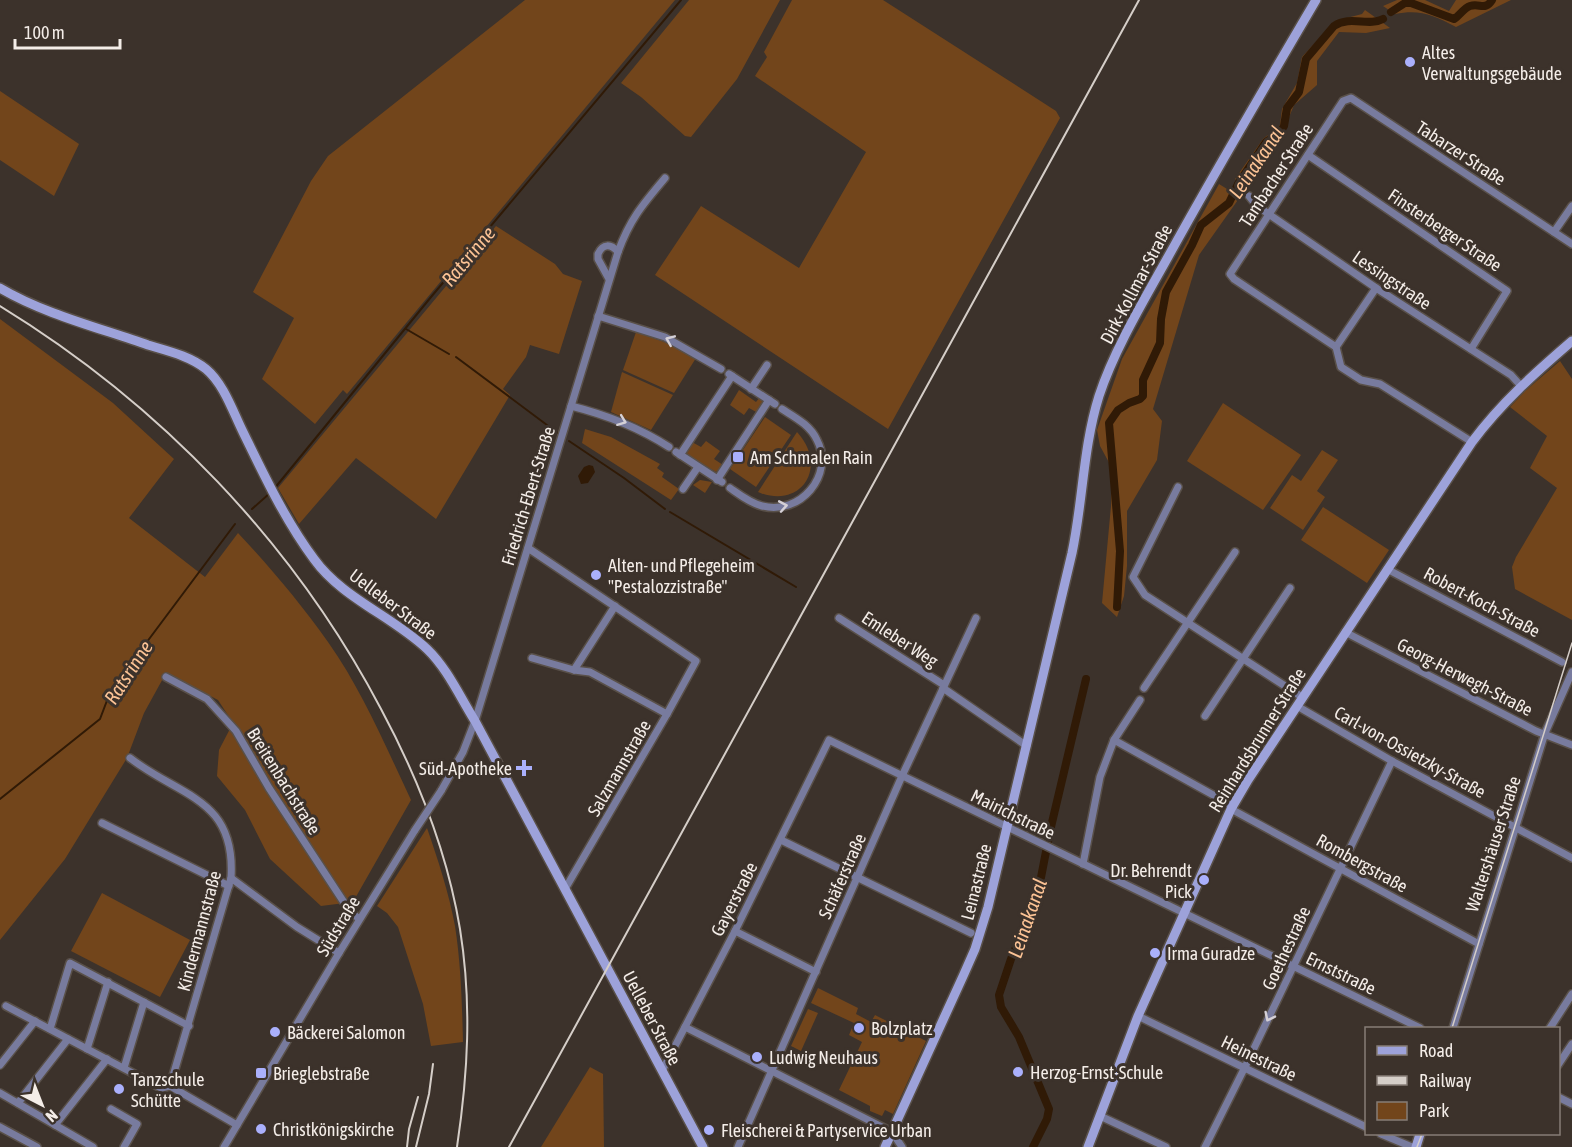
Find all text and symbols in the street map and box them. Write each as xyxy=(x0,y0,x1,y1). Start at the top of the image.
scale bar xyxy=(15,12,120,50)
text: 100 m xyxy=(24,22,65,43)
place label: Altes Verwaltungsgebäude xyxy=(1422,42,1562,84)
marker: Altes Verwaltungsgebäude xyxy=(1403,55,1417,69)
street label: Tabarzer Straße xyxy=(1412,116,1510,190)
street label: Tambacher Straße xyxy=(1235,119,1317,231)
water label: Leinakanal xyxy=(1223,121,1289,203)
street label: Finsterberger Straße xyxy=(1384,184,1506,276)
water label: Ratsrinne xyxy=(436,221,500,291)
street label: Dirk-Kollmar-Straße xyxy=(1096,221,1176,347)
street label: Lessingstraße xyxy=(1349,246,1435,314)
one-way arrow xyxy=(666,335,677,347)
one-way arrow xyxy=(616,414,627,427)
street label: Friedrich-Ebert-Straße xyxy=(497,424,559,568)
place label: Am Schmalen Rain xyxy=(750,447,873,468)
marker: Am Schmalen Rain xyxy=(731,450,745,464)
one-way arrow xyxy=(778,500,788,513)
place label: Alten- und Pflegeheim "Pestalozzistraße" xyxy=(608,555,755,597)
street label: Robert-Koch-Straße xyxy=(1420,563,1544,641)
street label: Uelleber Straße xyxy=(345,564,441,644)
marker: Alten- und Pflegeheim "Pestalozzistraße" xyxy=(589,568,603,582)
street label: Emleber Weg xyxy=(858,607,942,671)
street label: Georg-Herwegh-Straße xyxy=(1394,634,1536,720)
water label: Ratsrinne xyxy=(99,636,157,708)
street label: Reinhardsbrunner Straße xyxy=(1204,664,1310,816)
street label: Carl-von-Ossietzky-Straße xyxy=(1331,702,1489,802)
street label: Salzmannstraße xyxy=(583,716,655,820)
street label: Breitenbachstraße xyxy=(243,724,325,838)
place label: Süd-Apotheke xyxy=(419,758,512,779)
marker: Süd-Apotheke xyxy=(517,761,531,775)
street label: Waltershäuser Straße xyxy=(1461,774,1525,914)
street label: Mairichstraße xyxy=(968,785,1058,843)
street label: Rombergstraße xyxy=(1313,829,1411,897)
street label: Schäferstraße xyxy=(814,830,870,922)
street label: Leinastraße xyxy=(956,842,996,922)
street label: Gayerstraße xyxy=(706,859,762,939)
place label: Dr. Behrendt Pick xyxy=(1110,860,1192,902)
street label: Kindermannstraße xyxy=(173,868,225,994)
marker: Dr. Behrendt Pick xyxy=(1197,873,1211,887)
water label: Leinakanal xyxy=(1003,875,1051,961)
street label: Südstraße xyxy=(312,892,364,960)
street label: Goethestraße xyxy=(1258,903,1314,993)
place label: Irma Guradze xyxy=(1167,943,1255,964)
marker: Irma Guradze xyxy=(1148,946,1162,960)
street label: Ernststraße xyxy=(1303,947,1379,999)
street label: Uelleber Straße xyxy=(618,967,686,1069)
one-way arrow xyxy=(1265,1011,1277,1022)
place label: Bolzplatz xyxy=(871,1018,933,1039)
marker: Bolzplatz xyxy=(852,1021,866,1035)
place label: Bäckerei Salomon xyxy=(287,1022,406,1043)
marker: Bäckerei Salomon xyxy=(268,1025,282,1039)
legend xyxy=(1365,1027,1560,1135)
street label: Heinestraße xyxy=(1218,1031,1300,1085)
text: Road xyxy=(1419,1040,1453,1061)
place label: Ludwig Neuhaus xyxy=(769,1047,878,1068)
marker: Ludwig Neuhaus xyxy=(750,1050,764,1064)
place label: Herzog-Ernst-Schule xyxy=(1030,1062,1163,1083)
place label: Brieglebstraße xyxy=(273,1063,370,1084)
marker: Herzog-Ernst-Schule xyxy=(1011,1065,1025,1079)
marker: Brieglebstraße xyxy=(254,1066,268,1080)
place label: Tanzschule Schütte xyxy=(131,1069,204,1111)
text: Railway xyxy=(1419,1070,1471,1091)
north arrow xyxy=(12,1075,72,1135)
marker: Tanzschule Schütte xyxy=(112,1082,126,1096)
text: Park xyxy=(1419,1100,1449,1121)
text: N xyxy=(43,1106,62,1126)
place label: Christkönigskirche xyxy=(273,1119,394,1140)
place label: Fleischerei & Partyservice Urban xyxy=(721,1120,932,1141)
marker: Christkönigskirche xyxy=(254,1122,268,1136)
marker: Fleischerei & Partyservice Urban xyxy=(702,1123,716,1137)

